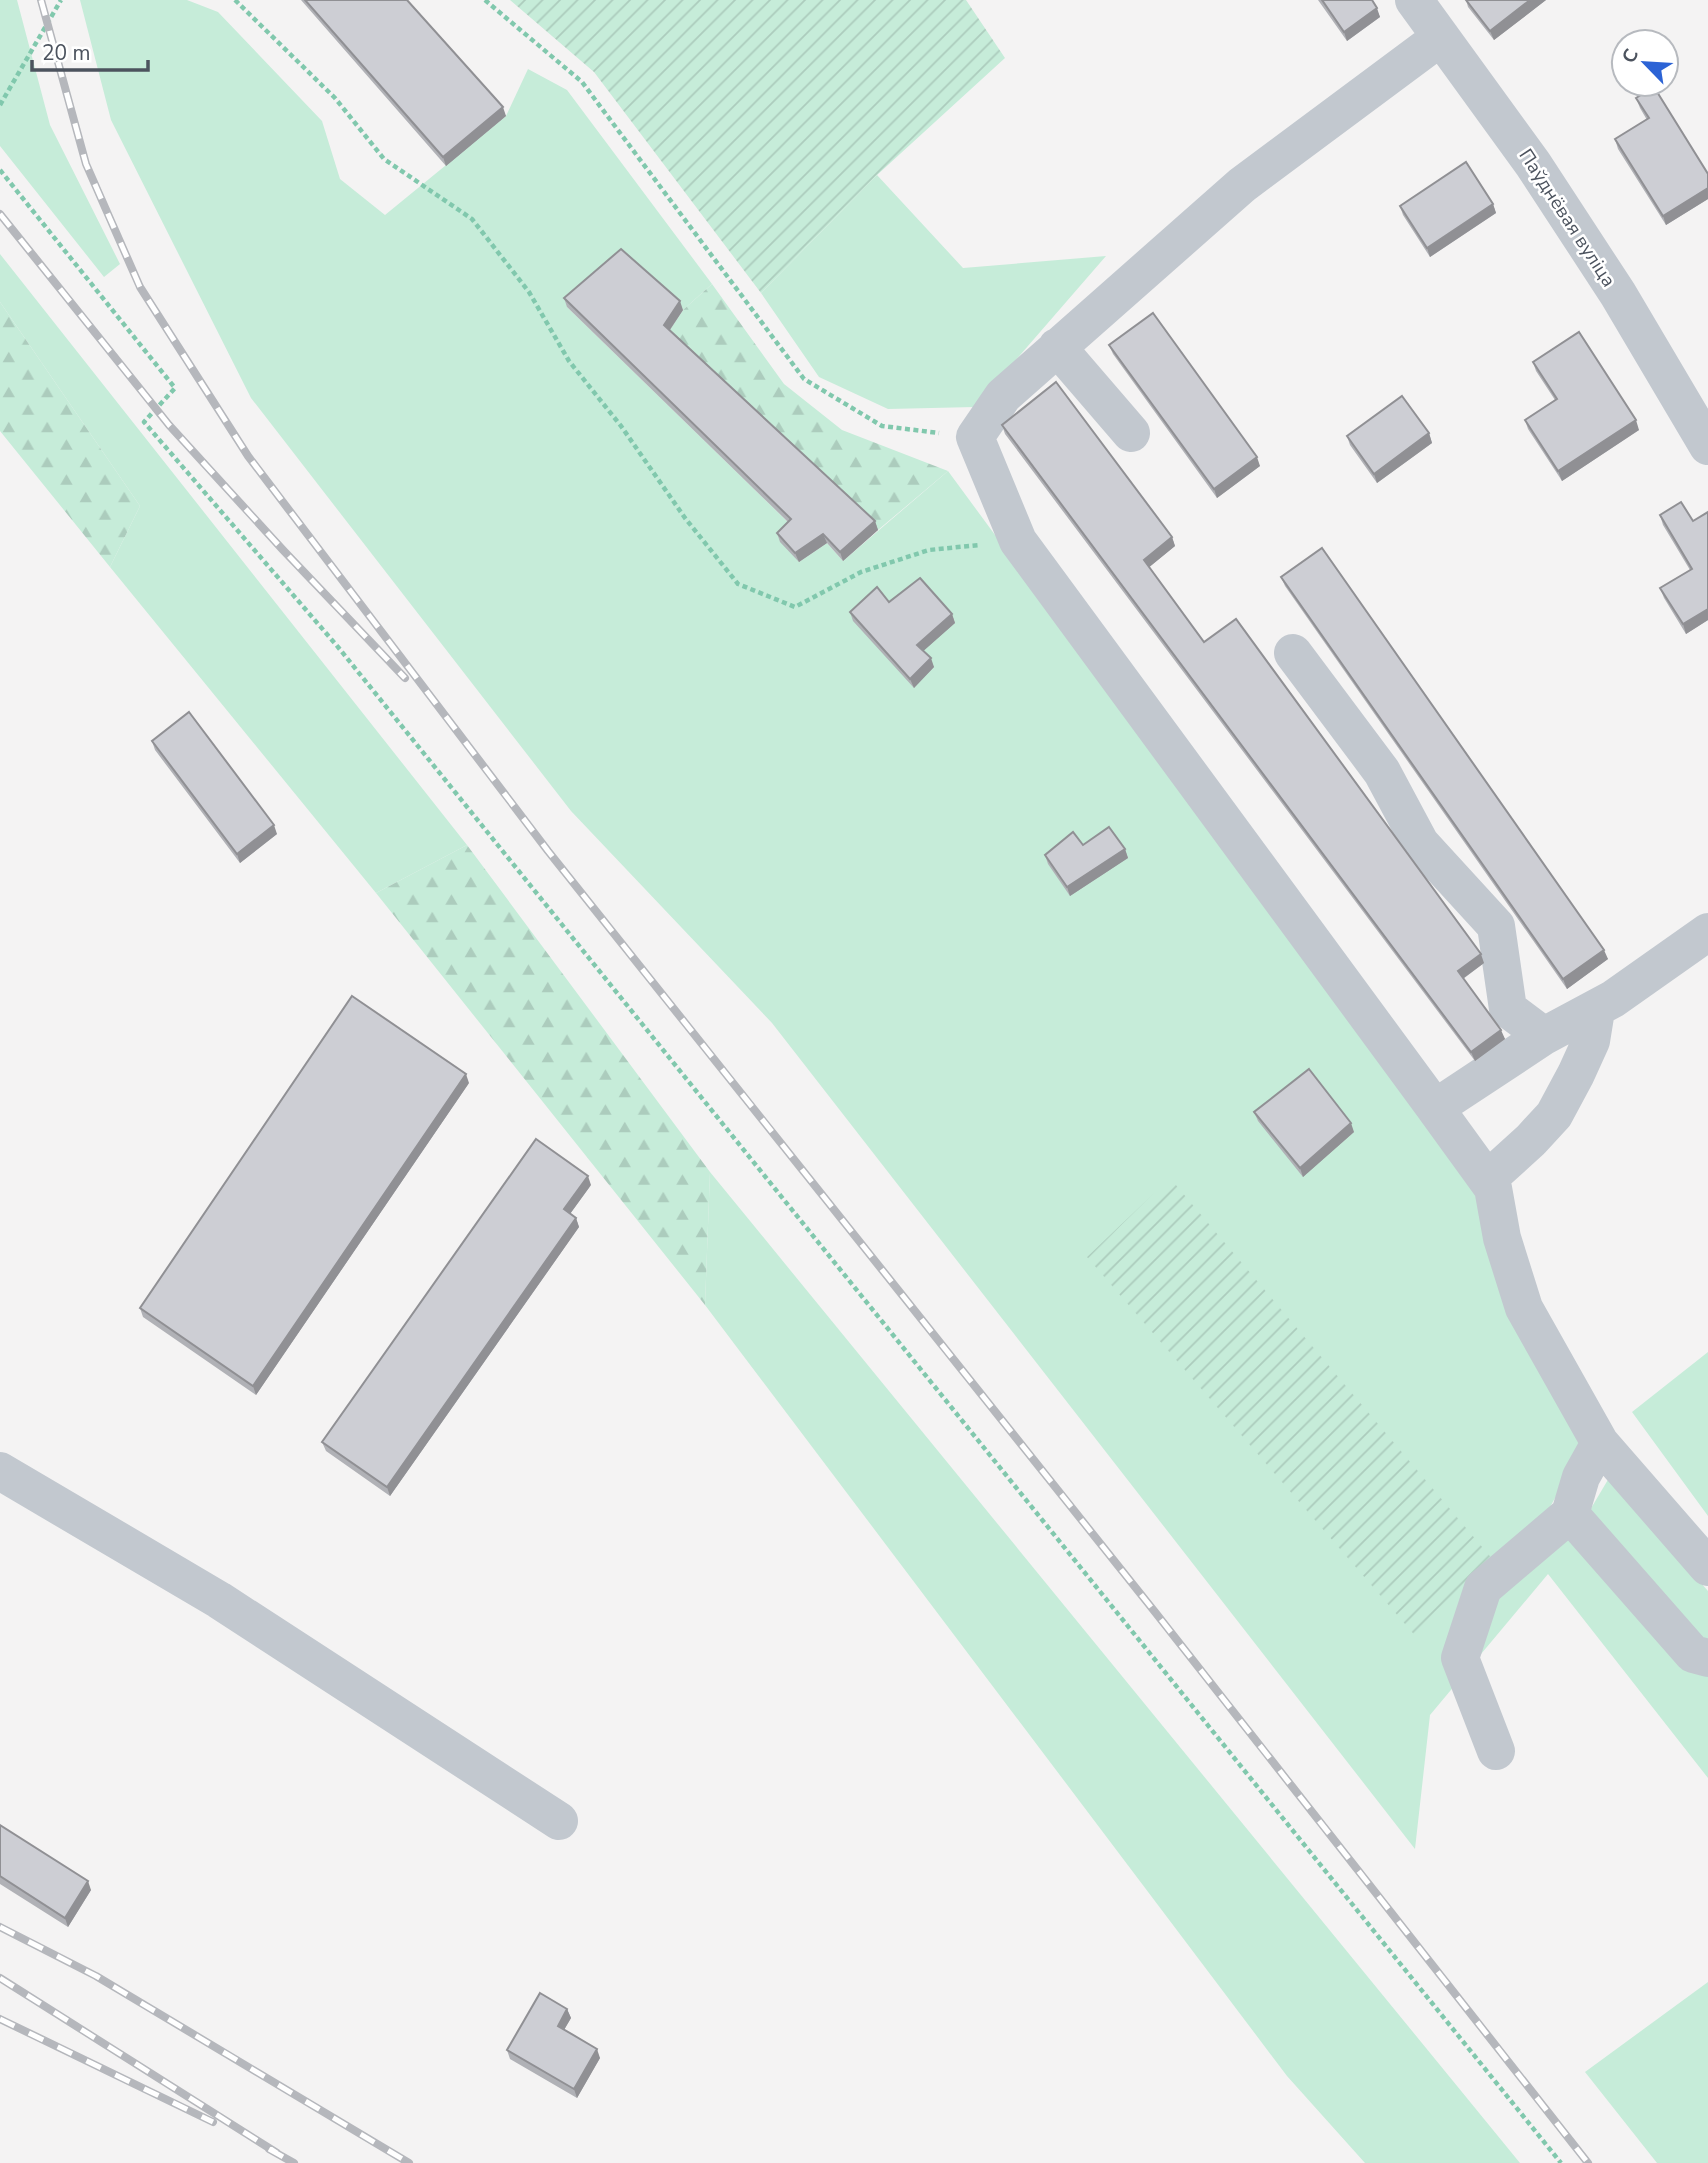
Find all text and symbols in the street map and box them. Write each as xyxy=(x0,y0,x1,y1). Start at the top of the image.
scale bar xyxy=(32,28,147,72)
north arrow xyxy=(1610,28,1680,98)
text: 20 m xyxy=(42,39,91,67)
text: С xyxy=(1616,45,1645,68)
street label: Паўднёвая вуліца xyxy=(1513,144,1621,292)

